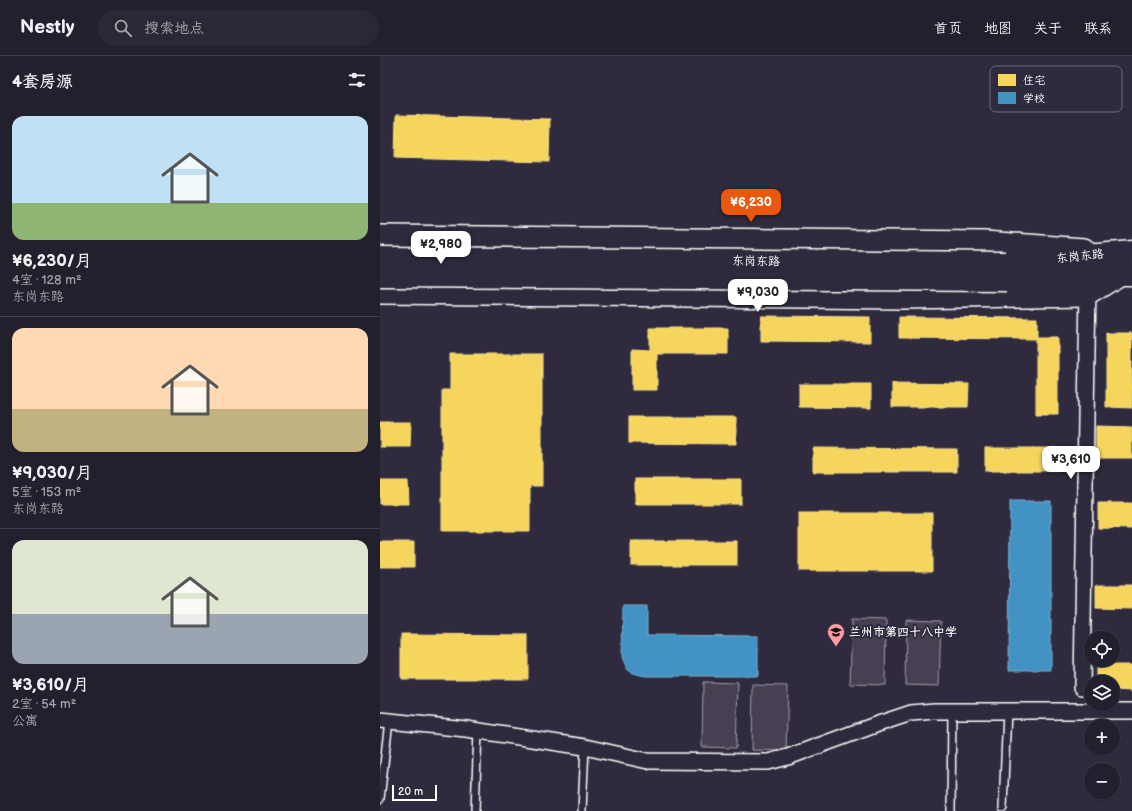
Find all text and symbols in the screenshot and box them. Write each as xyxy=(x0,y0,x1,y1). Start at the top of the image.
search box xyxy=(98,10,378,46)
text: Nestly xyxy=(20,16,74,39)
icon: search xyxy=(112,17,134,39)
text: 搜索地点 xyxy=(144,19,204,38)
text: 首页 xyxy=(934,20,962,37)
text: 地图 xyxy=(984,20,1012,37)
text: 关于 xyxy=(1034,20,1062,37)
text: 联系 xyxy=(1084,20,1112,37)
legend xyxy=(990,66,1122,112)
icon: filters xyxy=(346,69,368,91)
text: 4套房源 xyxy=(12,72,73,92)
text: 住宅 xyxy=(1023,74,1045,87)
text: 学校 xyxy=(1023,92,1045,105)
icon: home xyxy=(154,142,226,214)
pin: ¥6,230 xyxy=(718,189,784,223)
text: ¥6,230 xyxy=(730,194,772,210)
pin: ¥2,980 xyxy=(408,231,474,265)
text: ¥2,980 xyxy=(420,236,462,252)
street label: 东岗东路 xyxy=(1055,247,1105,266)
text: ¥6,230/月 xyxy=(12,251,92,271)
street label: 东岗东路 xyxy=(732,254,780,269)
text: 4室 · 128 m² xyxy=(12,272,82,288)
pin: ¥9,030 xyxy=(725,279,791,313)
text: ¥9,030 xyxy=(737,284,779,300)
text: 东岗东路 xyxy=(12,289,64,305)
icon: home xyxy=(154,354,226,426)
pin: ¥3,610 xyxy=(1038,446,1104,480)
text: ¥3,610 xyxy=(1051,451,1091,467)
text: ¥9,030/月 xyxy=(12,463,92,483)
text: 5室 · 153 m² xyxy=(12,484,81,500)
text: 东岗东路 xyxy=(12,501,64,517)
icon: home xyxy=(154,566,226,638)
school or university icon: 兰州市第四十八中学 xyxy=(826,622,846,647)
place label: 兰州市第四十八中学 xyxy=(849,625,957,640)
map controls xyxy=(1084,631,1120,799)
button: locate xyxy=(1084,631,1120,667)
text: ¥3,610/月 xyxy=(12,675,89,695)
button: layers xyxy=(1084,675,1120,711)
text: 2室 · 54 m² xyxy=(12,696,76,712)
text: 公寓 xyxy=(12,713,38,729)
button: + xyxy=(1084,719,1120,755)
button: − xyxy=(1084,763,1120,799)
scale bar xyxy=(392,783,437,802)
text: 20 m xyxy=(398,785,423,798)

